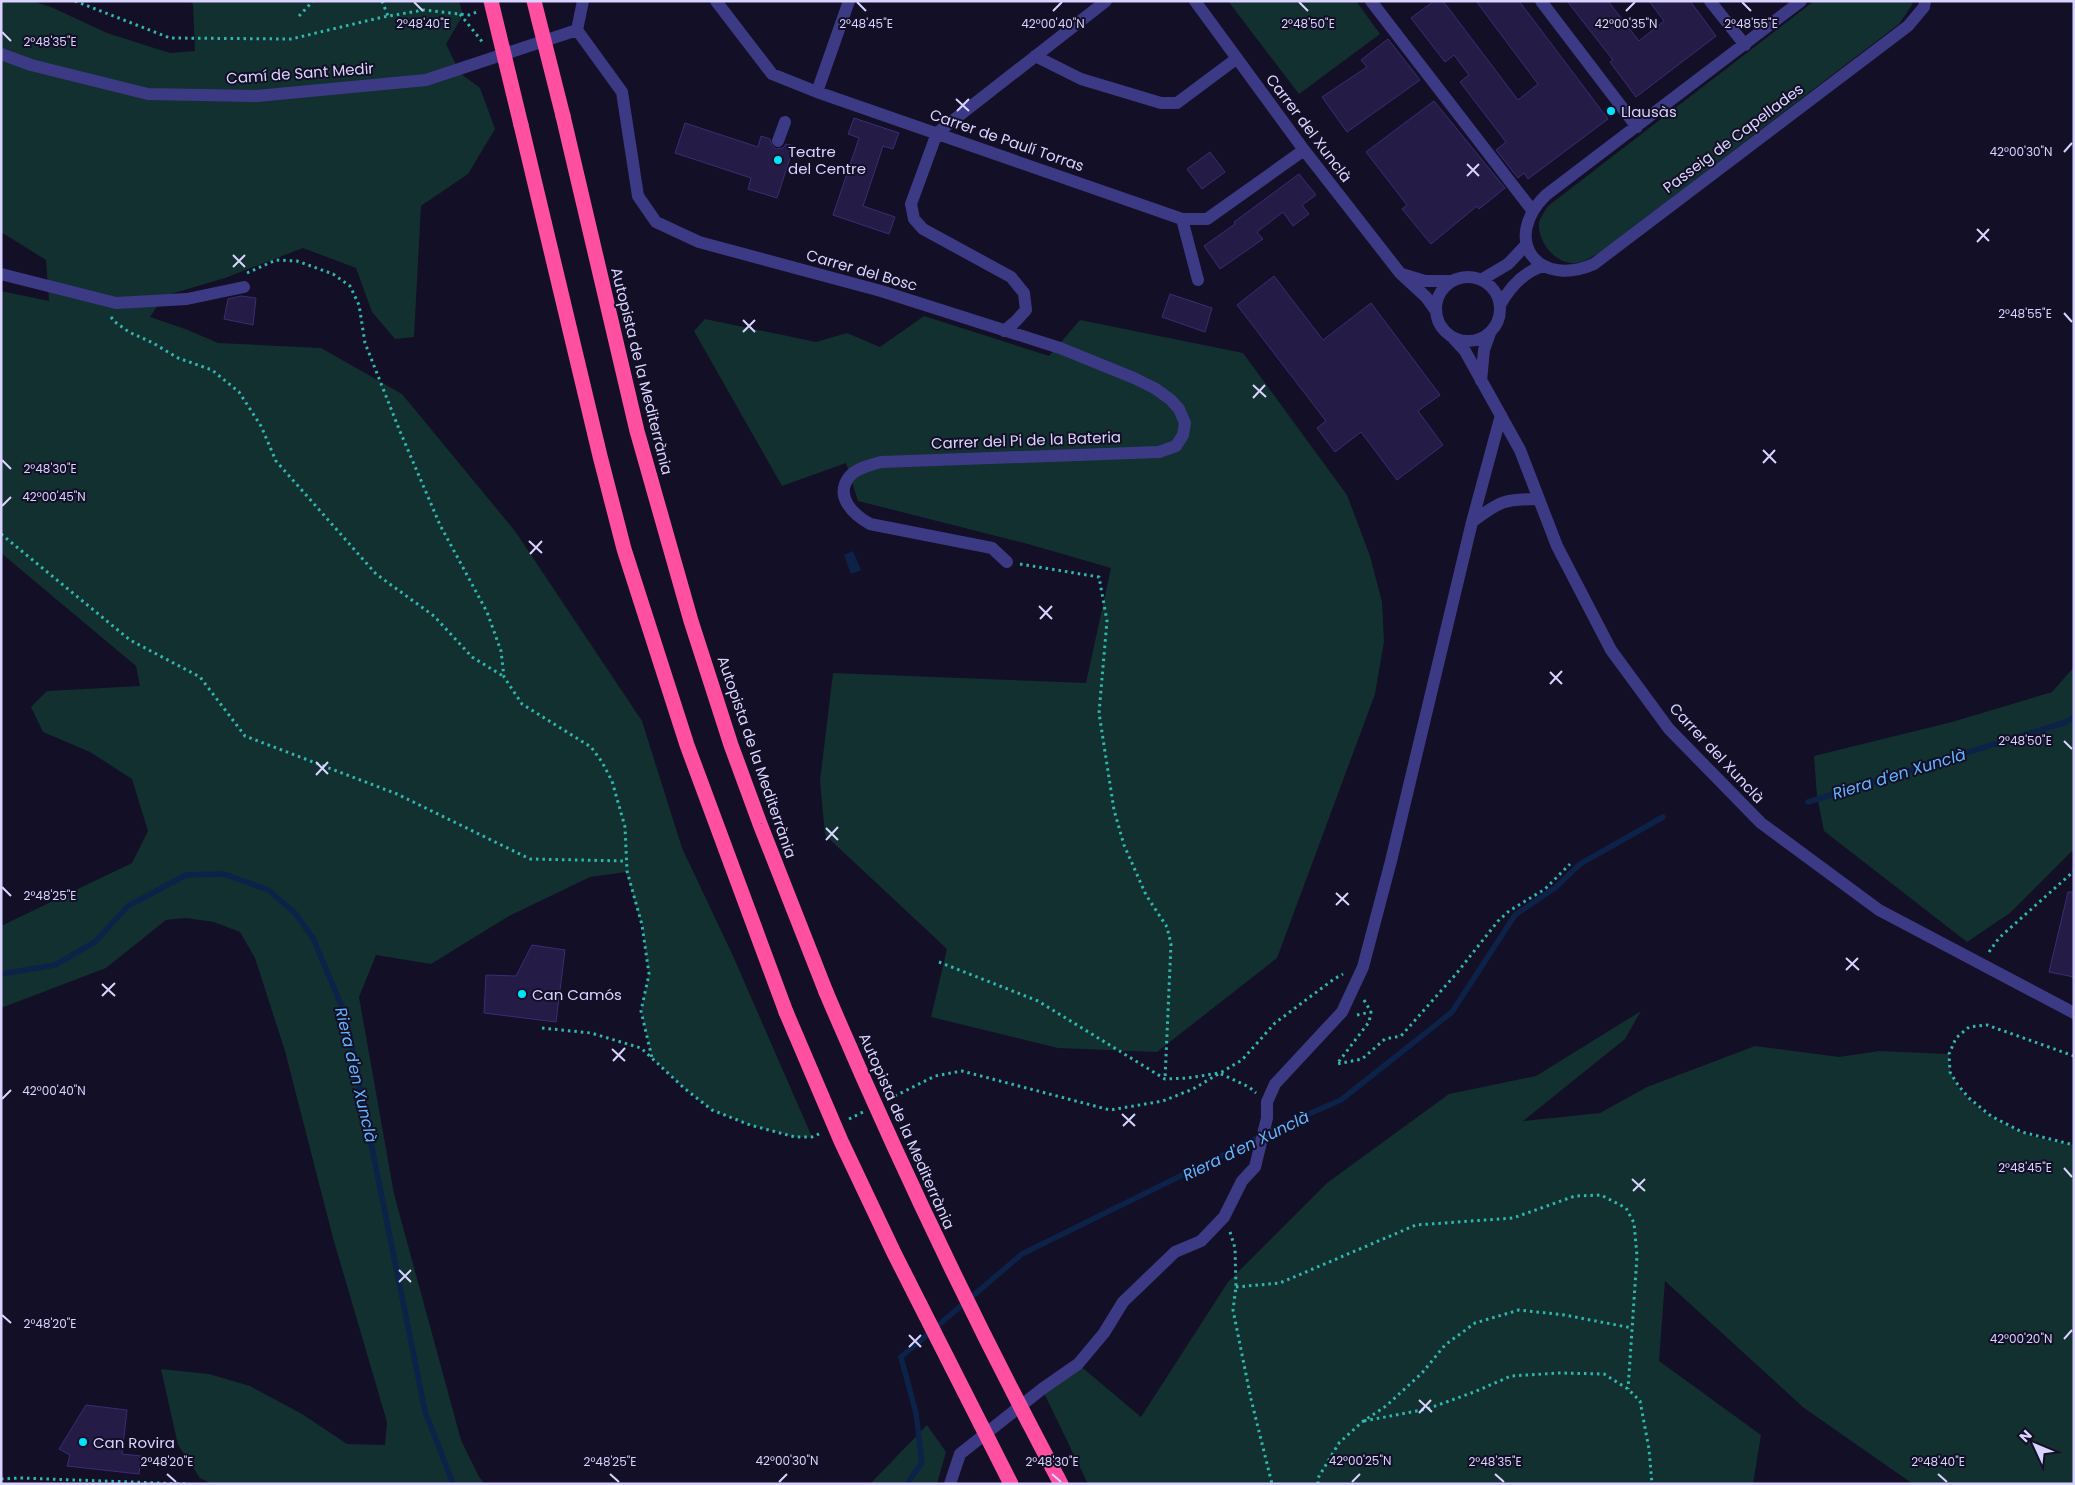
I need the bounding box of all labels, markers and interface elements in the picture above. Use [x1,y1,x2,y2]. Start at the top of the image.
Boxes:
text: 2°48'40"E [396,15,450,32]
text: 2°48'45"E [839,15,893,32]
text: 42°00'40"N [1021,15,1085,32]
text: 2°48'50"E [1281,15,1335,32]
text: 42°00'35"N [1595,15,1657,32]
text: 2°48'55"E [1724,15,1778,32]
text: 2°48'35"E [23,33,77,50]
street label: Camí de Sant Medir [225,57,375,89]
street label: Carrer del Xunclà [1261,70,1357,186]
street label: Passeig de Capellades [1658,78,1808,198]
place label: Llausàs [1621,101,1677,122]
street label: Carrer de Paulí Torras [927,104,1087,176]
marker: Llausàs [1605,105,1617,117]
place label: Teatre del Centre [788,141,866,179]
text: 42°00'30"N [1990,143,2052,160]
marker: Teatre del Centre [772,154,784,166]
street label: Carrer del Bosc [804,244,920,296]
street label: Autopista de la Mediterrània [606,265,678,477]
text: 2°48'55"E [1998,305,2052,322]
street label: Carrer del Pi de la Bateria [931,426,1121,454]
text: 2°48'30"E [23,460,77,477]
text: 42°00'45"N [22,488,86,505]
street label: Autopista de la Mediterrània [712,653,802,861]
street label: Carrer del Xunclà [1665,698,1769,808]
text: 2°48'50"E [1998,732,2052,749]
water label: Riera d'en Xunclà [1830,743,1969,805]
text: 2°48'25"E [24,887,76,904]
place label: Can Camós [532,984,622,1005]
marker: Can Camós [516,988,528,1000]
water label: Riera d'en Xunclà [329,1005,383,1145]
street label: Autopista de la Mediterrània [854,1029,960,1233]
text: 42°00'40"N [22,1082,86,1099]
water label: Riera d'en Xunclà [1179,1105,1313,1187]
text: 2°48'45"E [1998,1159,2052,1176]
text: 2°48'20"E [24,1315,76,1332]
text: 42°00'20"N [1990,1330,2052,1347]
north arrow [2010,1420,2060,1470]
text: N [2015,1425,2036,1447]
place label: Can Rovira [93,1432,175,1453]
marker: Can Rovira [77,1436,89,1448]
text: 42°00'30"N [756,1452,818,1469]
text: 42°00'25"N [1329,1452,1391,1469]
text: 2°48'20"E [141,1453,193,1470]
text: 2°48'25"E [584,1453,636,1470]
text: 2°48'30"E [1025,1453,1079,1470]
text: 2°48'35"E [1468,1453,1522,1470]
text: 2°48'40"E [1911,1453,1965,1470]

